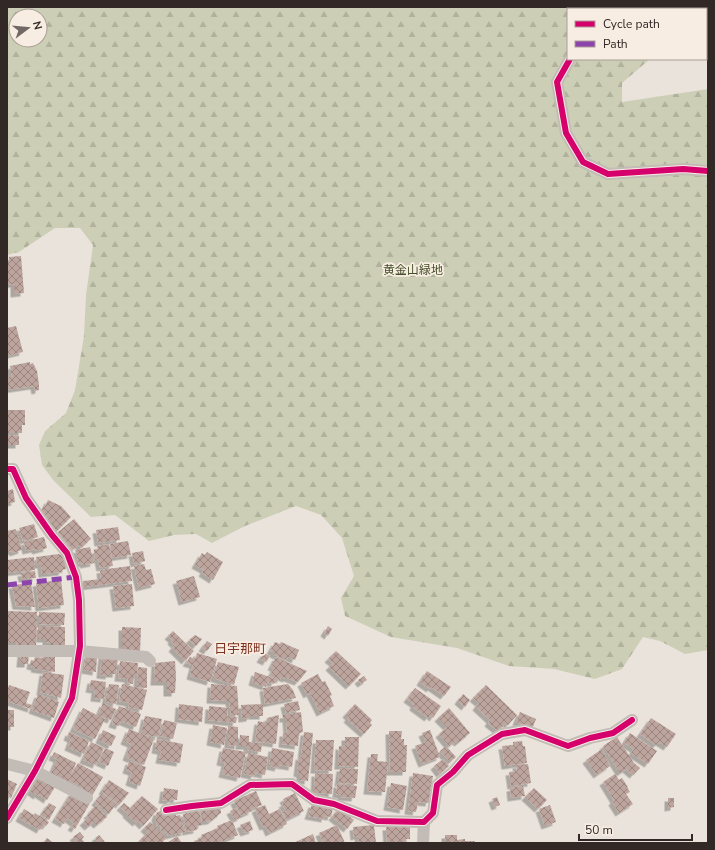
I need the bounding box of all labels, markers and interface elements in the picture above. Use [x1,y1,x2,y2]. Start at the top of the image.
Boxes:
north arrow [8,8,48,48]
legend [567,8,707,60]
text: Cycle path [603,16,660,32]
text: N [29,19,45,31]
text: Path [603,36,628,52]
park label: 黄金山緑地 [383,262,443,278]
district label: 日宇那町 [214,640,266,658]
scale bar [579,816,692,842]
text: 50 m [585,822,613,838]

